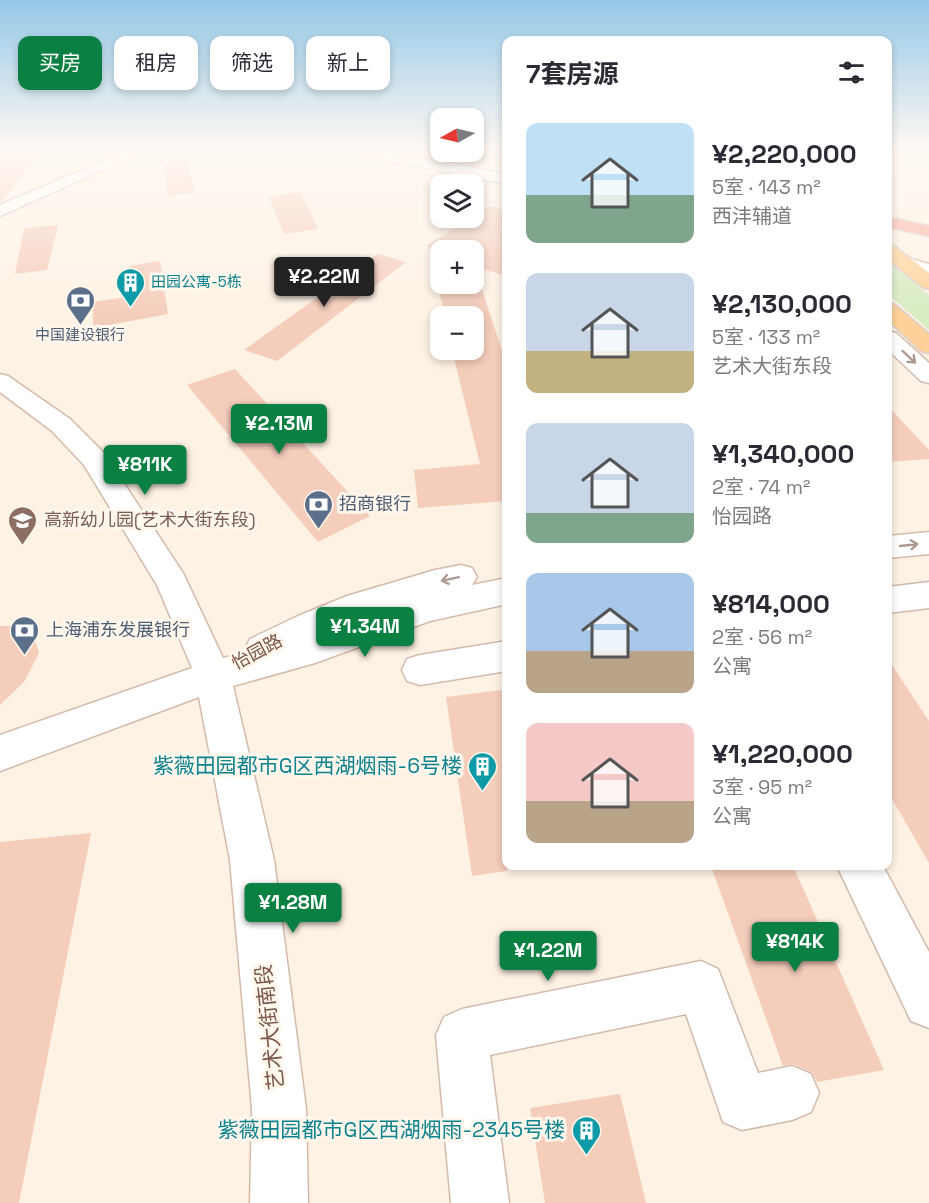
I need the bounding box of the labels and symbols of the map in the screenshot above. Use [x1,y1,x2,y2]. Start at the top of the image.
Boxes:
north arrow [430,108,484,162]
pin: ¥2.22M [275,257,373,308]
building icon: 田园公寓-5栋 [114,266,146,308]
place label: 田园公寓-5栋 [151,272,242,291]
bank icon: 中国建设银行 [64,284,96,326]
place label: 中国建设银行 [35,325,125,344]
one-way arrow [901,350,916,365]
pin: ¥2.13M [230,404,328,455]
pin: ¥811K [103,445,187,496]
bank icon: 招商银行 [302,488,334,530]
place label: 招商银行 [339,492,411,515]
school or university icon: 高新幼儿园(艺术大街东段) [7,504,39,546]
place label: 高新幼儿园(艺术大街东段) [44,508,256,531]
one-way arrow [898,539,918,550]
one-way arrow [440,574,459,586]
pin: ¥1.34M [316,607,414,658]
bank icon: 上海浦东发展银行 [9,614,41,656]
place label: 上海浦东发展银行 [46,618,190,641]
street label: 怡园路 [228,629,286,674]
building icon: 紫薇田园都市G区西湖烟雨-6号楼 [467,750,499,792]
place label: 紫薇田园都市G区西湖烟雨-6号楼 [153,752,462,779]
pin: ¥1.28M [244,883,342,934]
pin: ¥814K [753,922,837,973]
pin: ¥1.22M [499,931,597,982]
street label: 艺术大街南段 [249,963,290,1091]
building icon: 紫薇田园都市G区西湖烟雨-2345号楼 [570,1114,602,1156]
place label: 紫薇田园都市G区西湖烟雨-2345号楼 [218,1116,565,1143]

